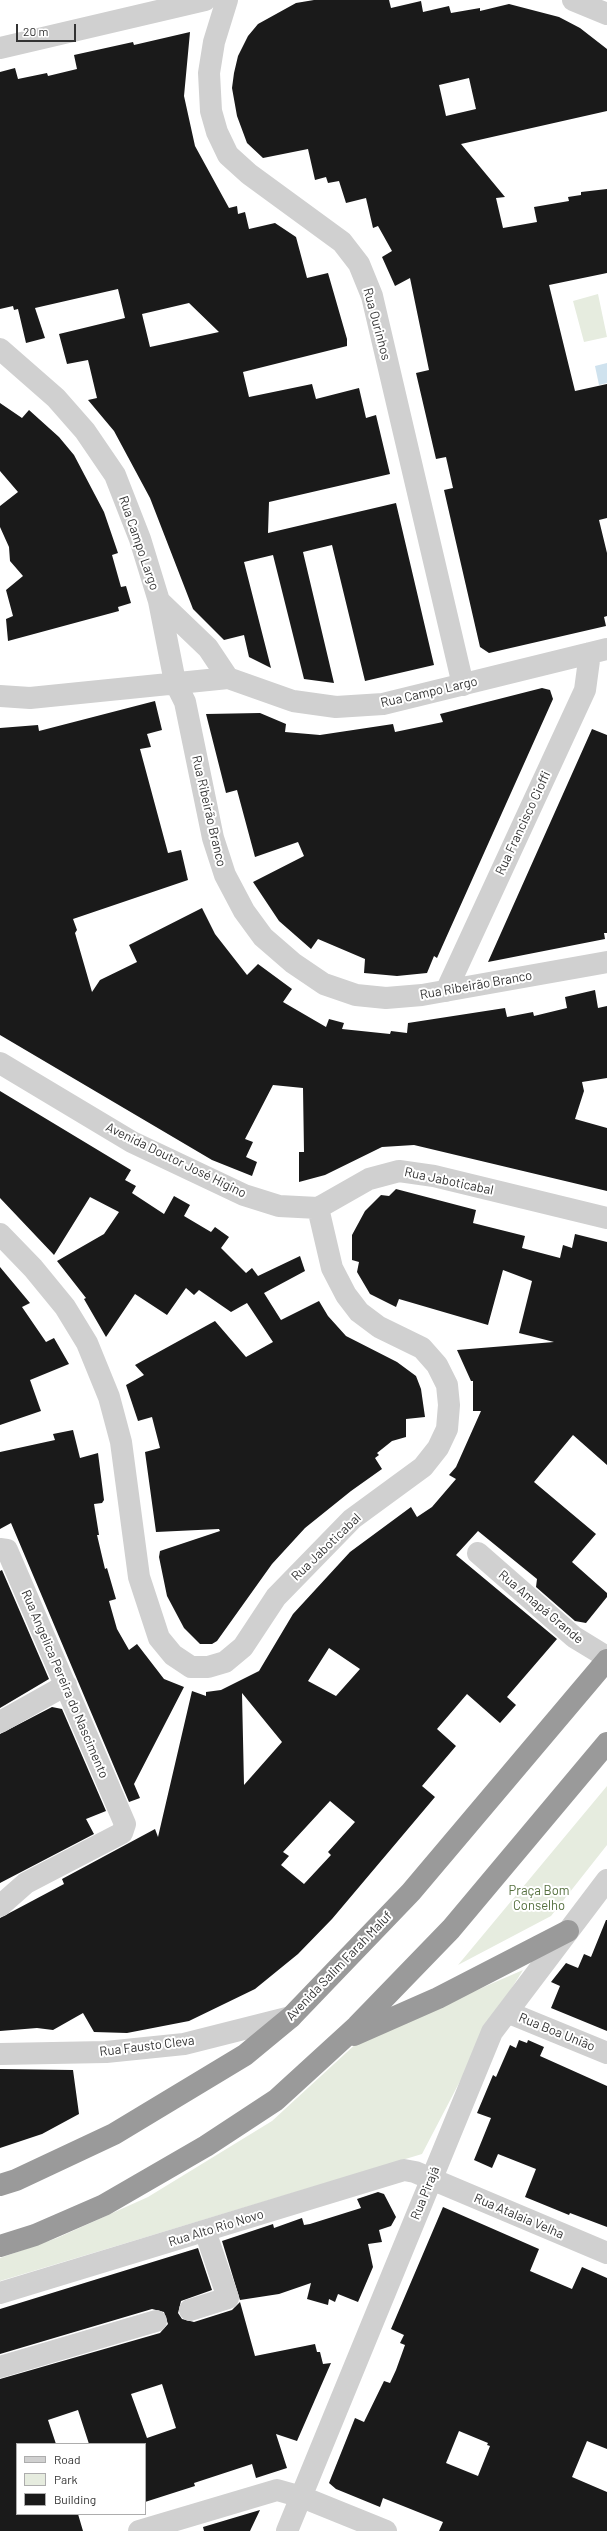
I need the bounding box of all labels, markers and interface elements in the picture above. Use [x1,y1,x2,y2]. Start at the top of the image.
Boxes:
scale bar [18,16,78,42]
text: 20 m [23,24,49,38]
street label: Rua Ourinhos [360,286,394,362]
street label: Rua Campo Largo [116,494,162,592]
street label: Rua Campo Largo [379,673,479,711]
street label: Rua Ribeirão Branco [189,754,229,868]
street label: Rua Francisco Cioffi [492,769,554,877]
street label: Rua Ribeirão Branco [419,967,533,1003]
street label: Avenida Doutor José Higino [103,1119,249,1201]
street label: Rua Jaboticabal [403,1164,495,1198]
street label: Rua Jaboticabal [288,1510,364,1584]
street label: Rua Amapá Grande [495,1567,587,1647]
street label: Rua Angelica Pereira do Nascimento [18,1587,112,1781]
park label: Praça Bom Conselho [508,1883,570,1914]
street label: Avenida Salim Farah Maluf [283,1908,395,2024]
street label: Rua Boa União [517,2010,597,2054]
street label: Rua Fausto Cleva [99,2032,195,2060]
street label: Rua Pirajá [407,2164,443,2222]
street label: Rua Atalaia Velha [472,2190,566,2242]
street label: Rua Alto Rio Novo [166,2206,266,2250]
legend [16,2443,146,2515]
text: Road [54,2452,81,2466]
text: Park [54,2472,78,2486]
text: Building [54,2492,96,2506]

